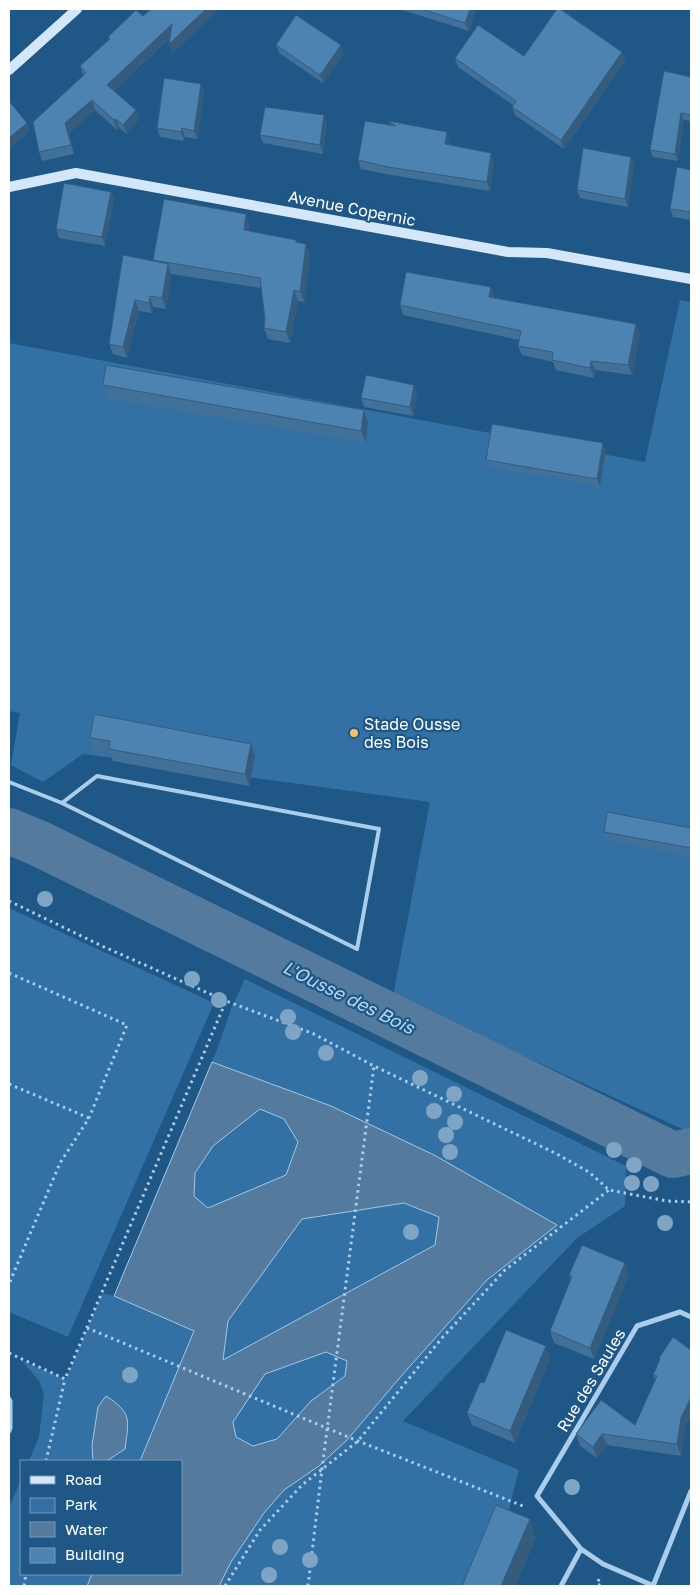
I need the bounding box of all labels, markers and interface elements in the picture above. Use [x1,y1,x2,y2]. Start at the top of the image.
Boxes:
street label: Avenue Copernic [287,186,418,230]
place label: Stade Ousse des Bois [364,714,460,752]
marker: Stade Ousse des Bois [348,727,360,739]
water label: L'Ousse des Bois [280,956,420,1039]
street label: Rue des Saules [552,1325,630,1435]
legend [20,1460,182,1575]
text: Road [65,1470,102,1488]
text: Park [65,1495,98,1513]
text: Water [65,1520,108,1538]
text: Building [65,1545,125,1563]

